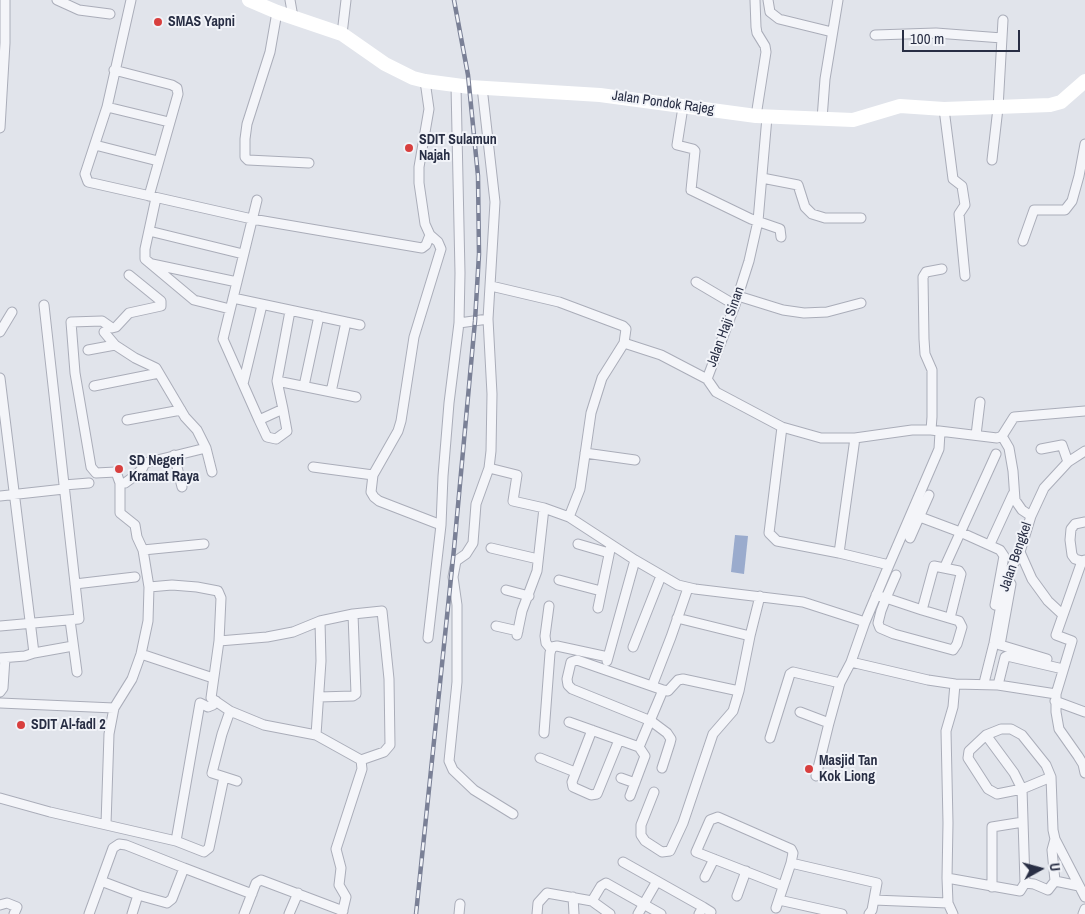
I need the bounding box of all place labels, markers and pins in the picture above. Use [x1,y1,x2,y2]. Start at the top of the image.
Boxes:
place label: SMAS Yapni [168,14,235,30]
marker: SMAS Yapni [152,16,164,28]
place label: SDIT Sulamun Najah [419,132,497,164]
marker: SDIT Sulamun Najah [403,142,415,154]
place label: SD Negeri Kramat Raya [129,453,199,486]
marker: SD Negeri Kramat Raya [113,463,125,475]
place label: SDIT Al-fadl 2 [31,717,106,733]
marker: SDIT Al-fadl 2 [15,719,27,731]
place label: Masjid Tan Kok Liong [819,753,877,786]
marker: Masjid Tan Kok Liong [803,763,815,775]

